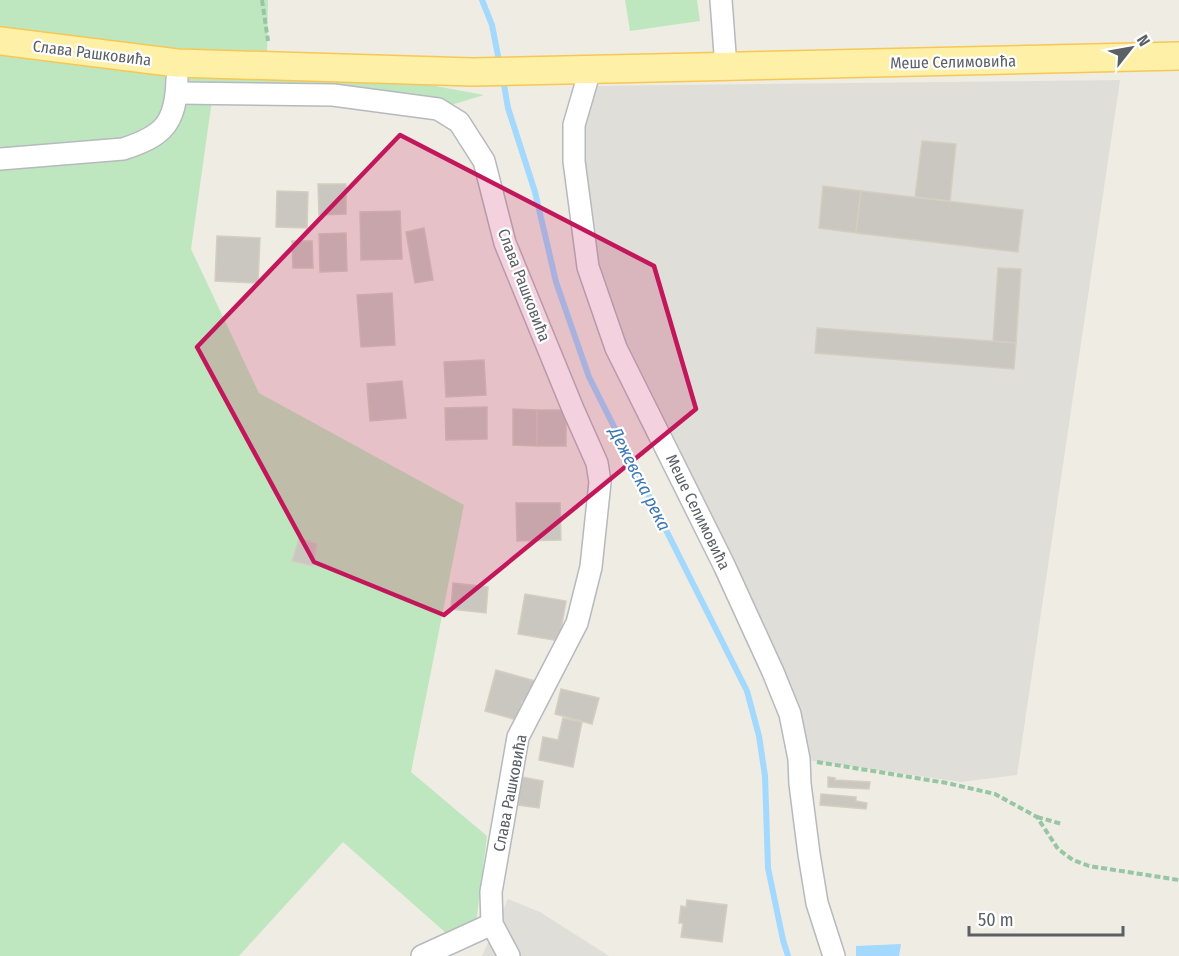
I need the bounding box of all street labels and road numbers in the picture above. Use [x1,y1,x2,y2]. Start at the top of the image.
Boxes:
street label: Слава Рашковића [32,36,153,70]
street label: Меше Селимовића [890,51,1016,73]
street label: Слава Рашковића [494,226,554,344]
street label: Меше Селимовића [662,451,734,573]
street label: Слава Рашковића [489,732,531,853]

